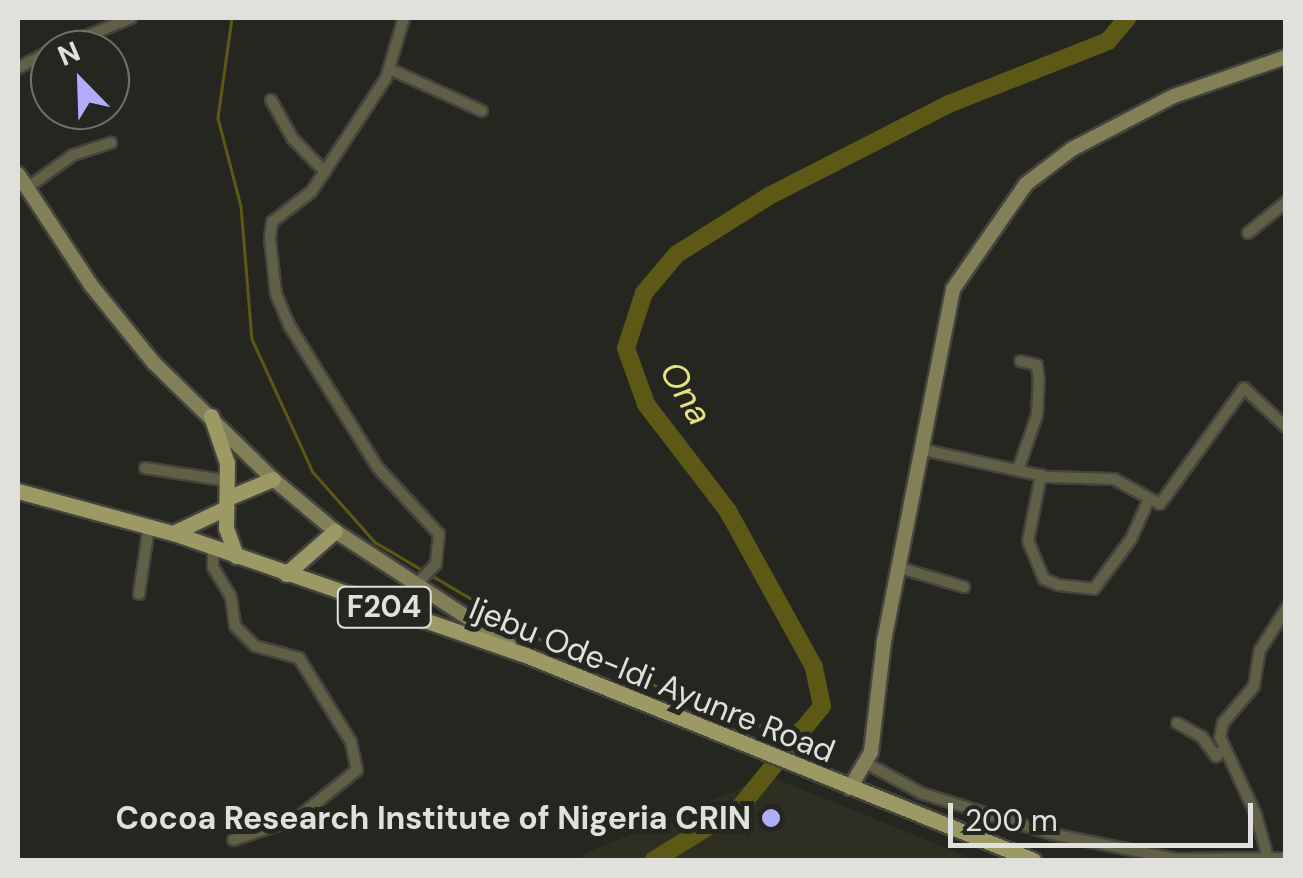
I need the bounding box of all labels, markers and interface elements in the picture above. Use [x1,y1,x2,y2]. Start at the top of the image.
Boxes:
north arrow [30,30,130,130]
text: N [52,33,85,75]
water label: Ona [651,354,721,432]
road number: F204 [336,582,432,632]
street label: Ijebu Ode-Idi Ayunre Road [464,589,840,771]
scale bar [953,783,1258,845]
place label: Cocoa Research Institute of Nigeria CRIN [115,799,751,837]
text: 200 m [965,801,1058,840]
marker: Cocoa Research Institute of Nigeria CRIN [760,807,782,829]

